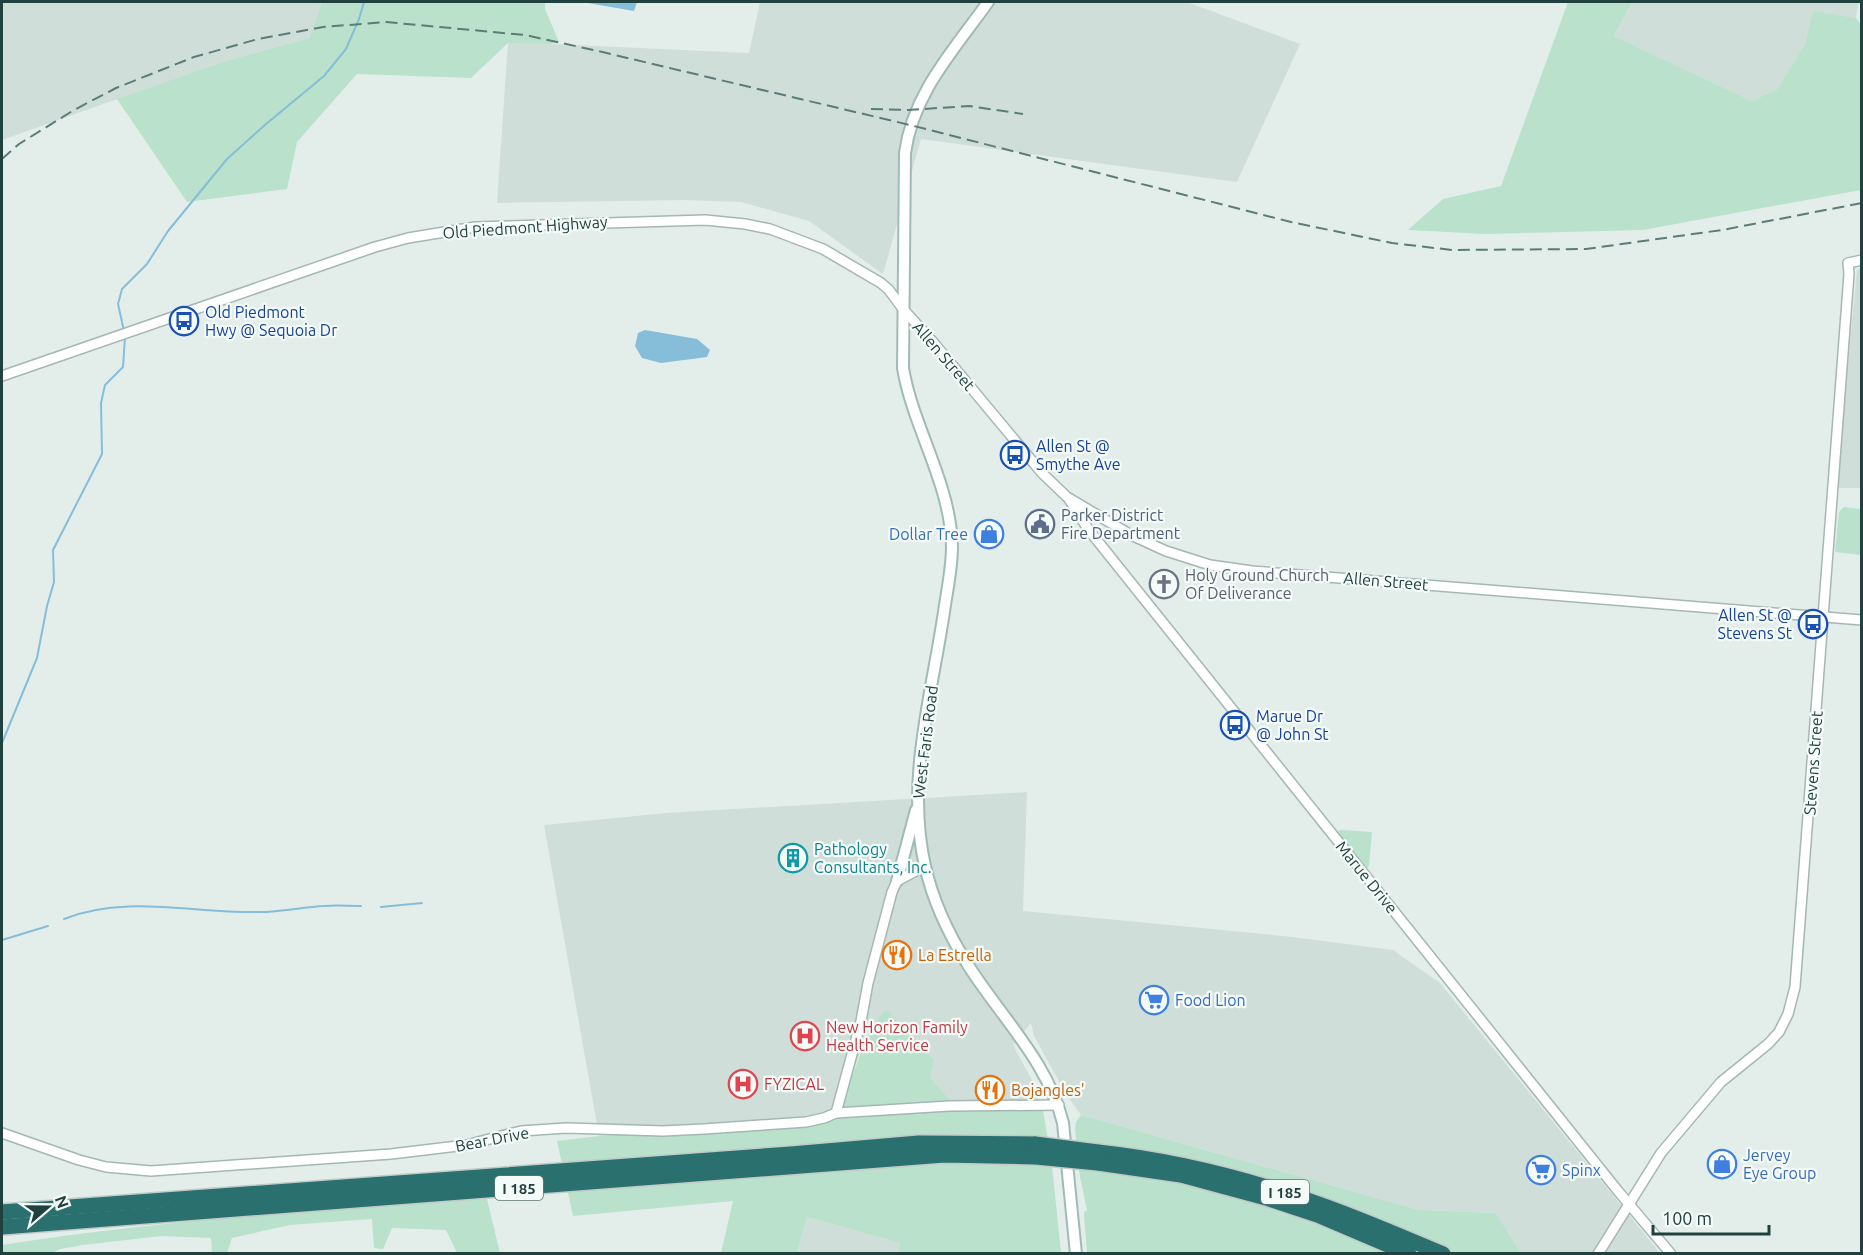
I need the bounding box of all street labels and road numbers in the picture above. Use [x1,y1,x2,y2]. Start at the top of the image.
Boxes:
street label: Old Piedmont Highway [442,212,608,242]
street label: Allen Street [909,318,979,395]
street label: Allen Street [1343,568,1430,594]
street label: West Faris Road [909,684,941,800]
street label: Stevens Street [1800,710,1826,816]
street label: Marue Drive [1332,837,1402,917]
street label: Bear Drive [454,1123,530,1155]
road number: I 185 [495,1176,543,1200]
road number: I 185 [1261,1180,1309,1204]

